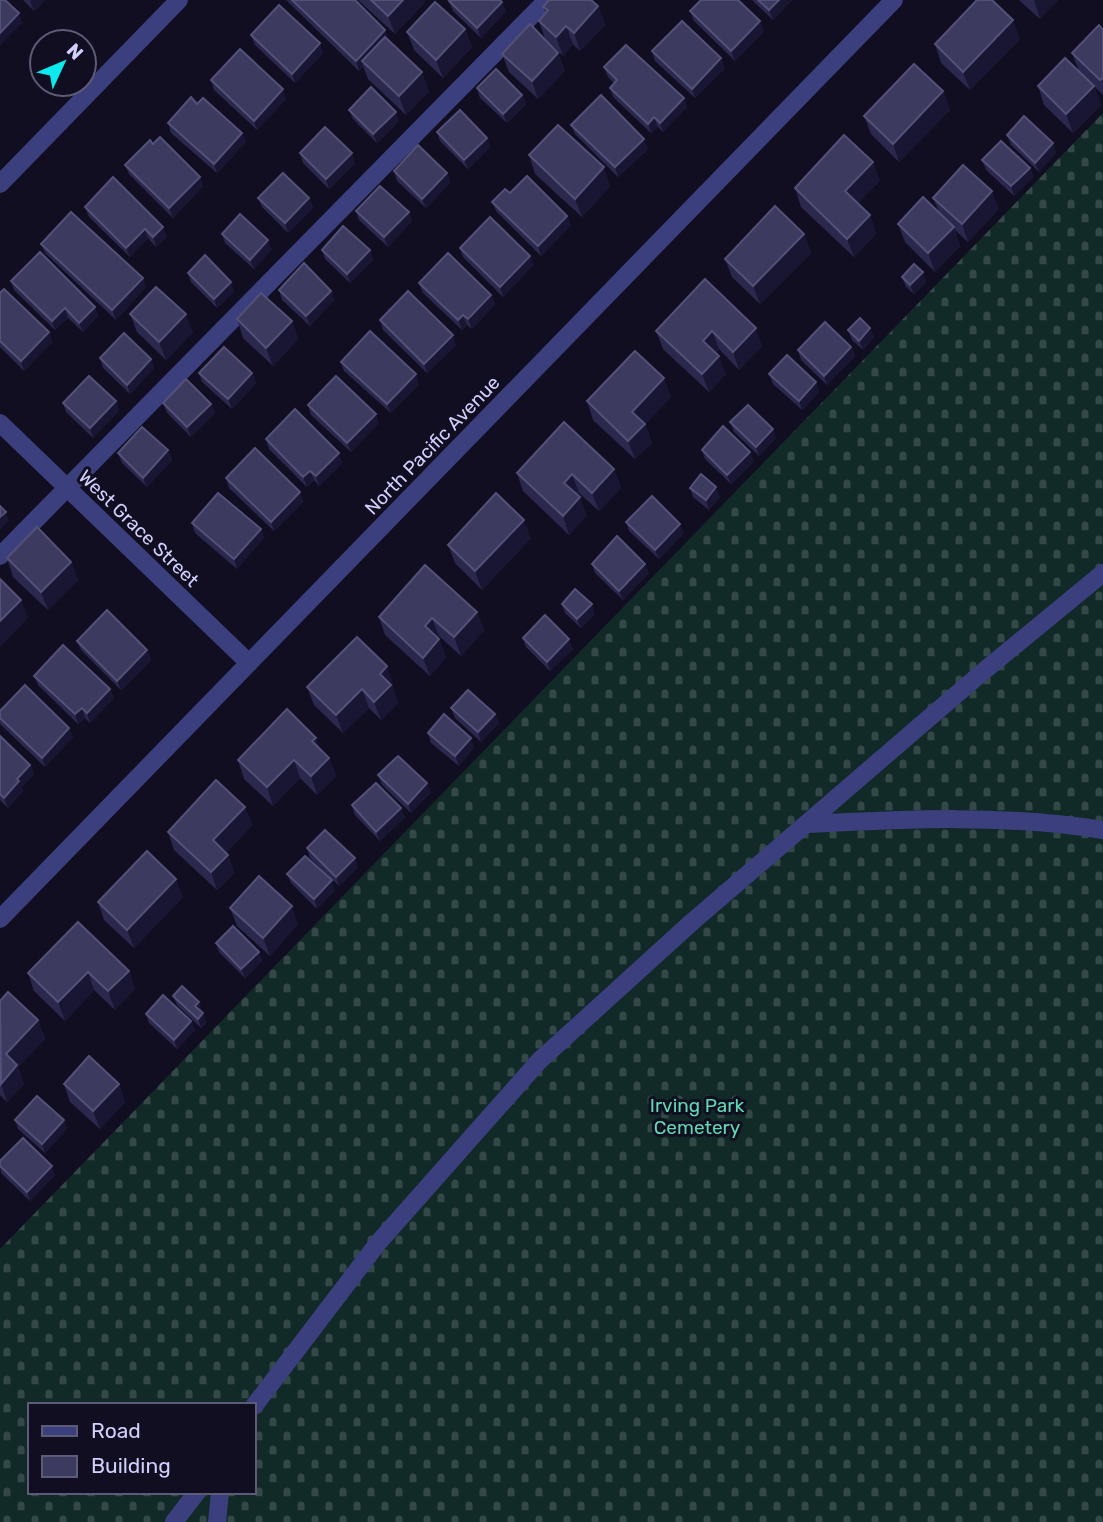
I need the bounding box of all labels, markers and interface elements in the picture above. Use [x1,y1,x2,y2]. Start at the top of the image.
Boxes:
north arrow [28,28,98,98]
text: N [62,39,88,64]
street label: North Pacific Avenue [360,371,505,520]
street label: West Grace Street [74,465,204,592]
park label: Irving Park Cemetery [650,1094,744,1139]
legend [28,1403,256,1494]
text: Road [91,1418,141,1443]
text: Building [91,1453,171,1478]

